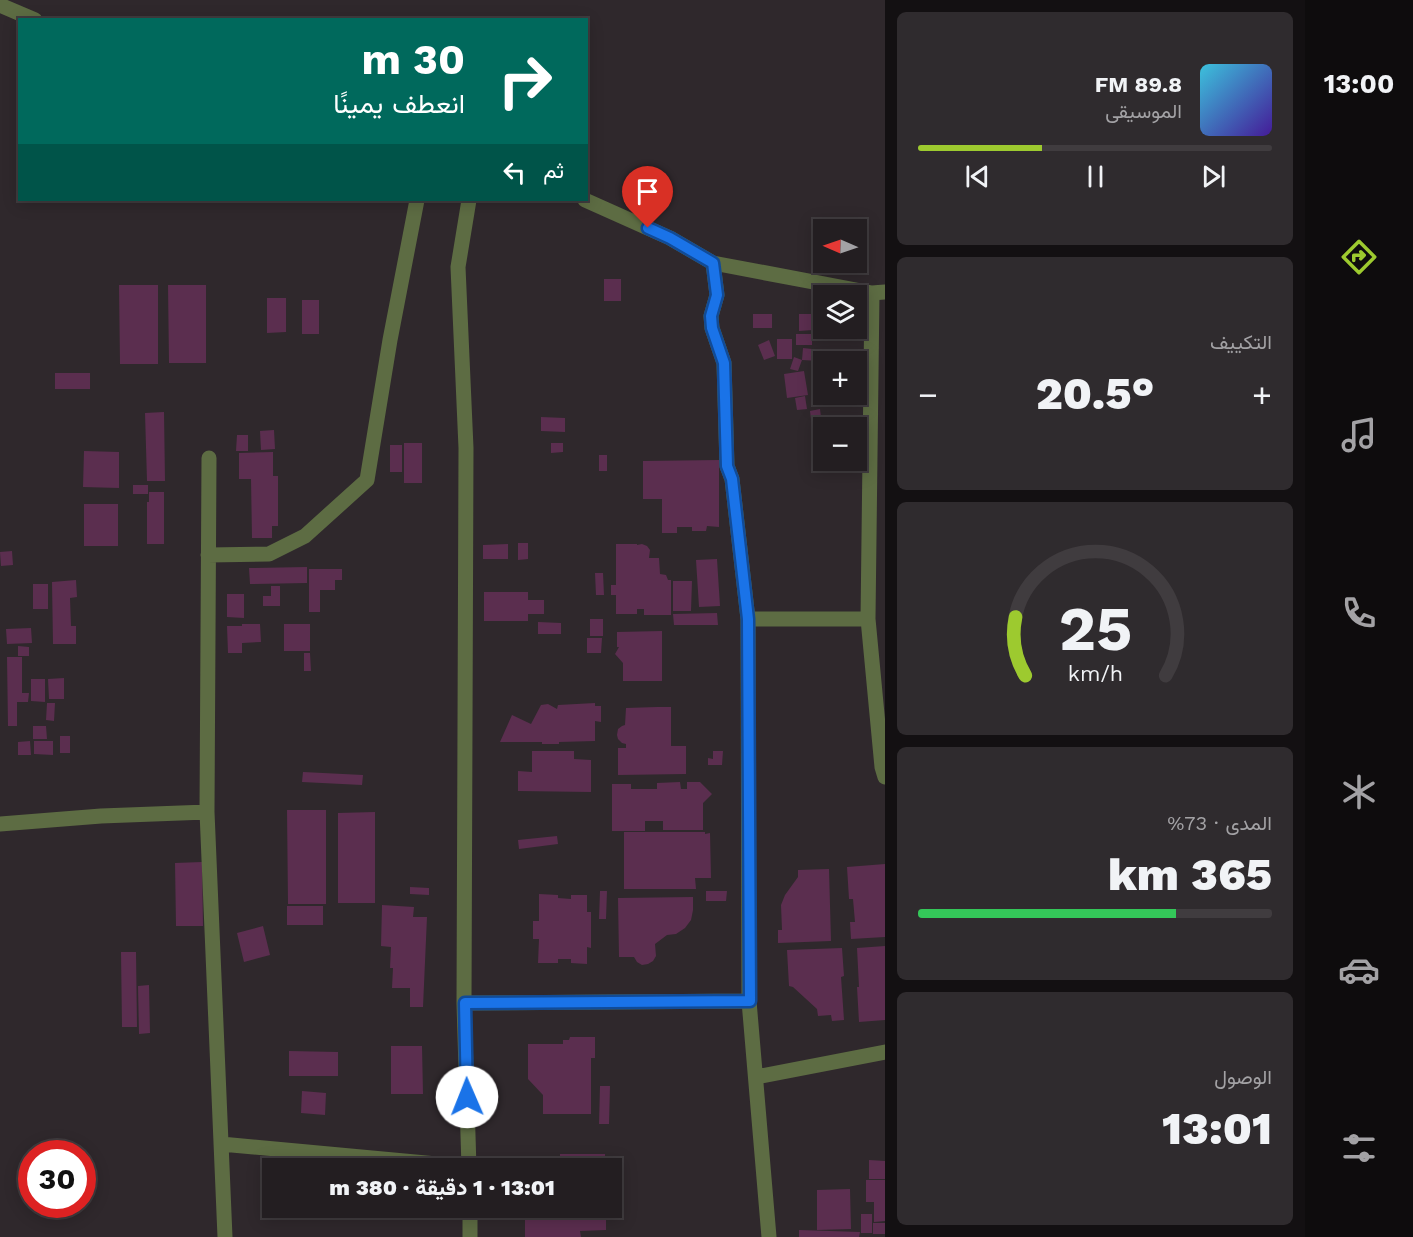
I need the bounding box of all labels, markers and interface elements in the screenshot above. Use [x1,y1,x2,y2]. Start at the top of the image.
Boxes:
text: 30 m [361,35,465,84]
icon: right [486,42,564,120]
text: 13:00 [1324,68,1394,100]
text: 89.8 FM [1095,72,1182,97]
text: انعطف يمينًا [333,88,465,120]
text: الموسيقى [1105,99,1182,123]
icon: left [498,156,531,189]
text: ثم [543,158,564,183]
icon: previous [961,160,994,193]
icon: pause [1079,160,1112,193]
icon: next [1197,160,1230,193]
pin [622,166,673,228]
icon: arrive [631,175,664,208]
north arrow [813,219,867,273]
map controls [813,219,867,471]
icon: directions [1338,236,1380,278]
button: layers [813,285,867,339]
text: التكييف [1210,330,1272,354]
button: + [813,351,867,405]
text: 20.5° [1036,367,1154,420]
text: − [918,375,938,414]
text: + [1252,375,1272,414]
icon: music [1338,414,1380,456]
button: − [813,417,867,471]
text: 25 [1058,592,1132,665]
icon: phone [1338,592,1380,634]
text: km/h [1067,661,1123,686]
icon: climate [1338,771,1380,813]
text: المدى · 73% [1167,811,1272,835]
text: 365 km [1108,848,1272,901]
icon: car [1338,949,1380,991]
position arrow [435,1065,499,1129]
text: الوصول [1214,1065,1272,1089]
text: 13:01 [1162,1102,1272,1155]
icon: filters [1338,1127,1380,1169]
speed limit sign: 30 [18,1140,96,1218]
text: 13:01 · 1 دقيقة · 380 m [329,1175,555,1200]

